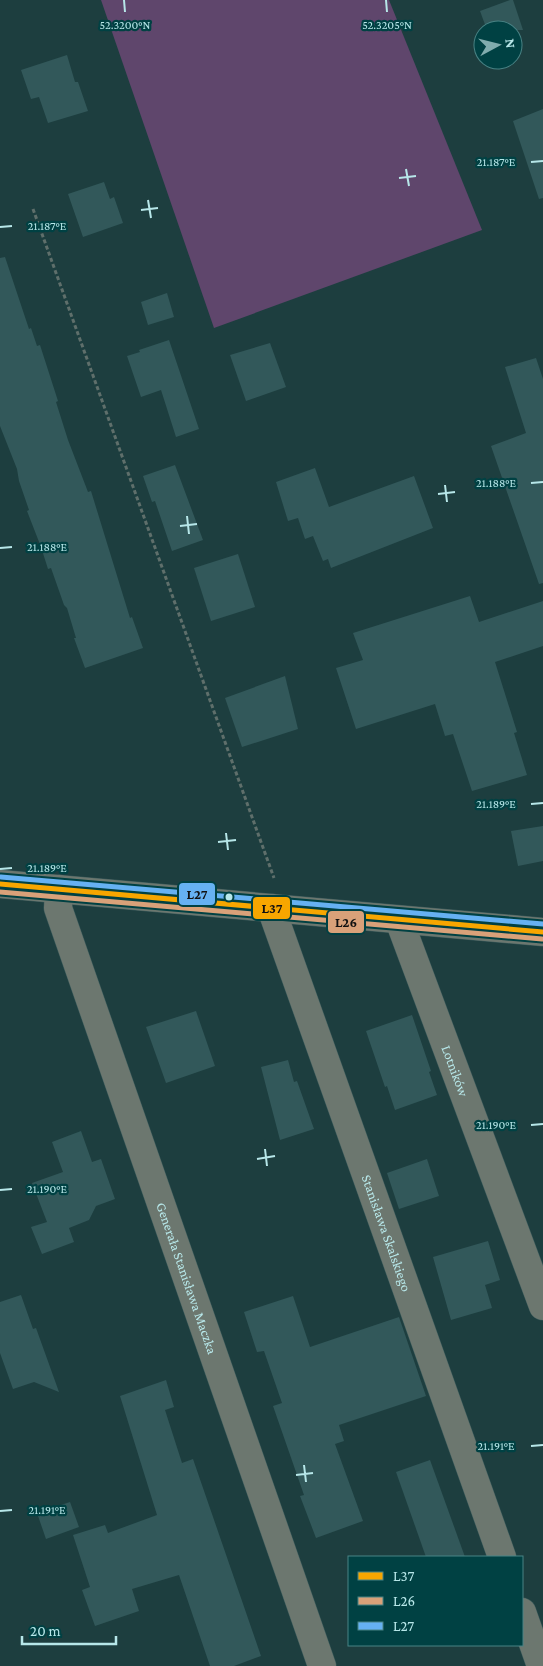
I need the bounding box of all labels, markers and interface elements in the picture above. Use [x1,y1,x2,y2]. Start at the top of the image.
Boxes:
text: 52.3200°N [100,18,151,32]
text: 52.3205°N [362,18,412,32]
north arrow [473,20,523,70]
text: N [502,38,519,50]
text: 21.187°E [477,155,516,169]
text: 21.187°E [28,219,67,233]
text: 21.188°E [476,476,516,490]
text: 21.188°E [27,540,67,554]
text: 21.189°E [476,797,516,811]
text: 21.189°E [27,861,67,875]
line badge: L27 [178,882,216,906]
text: L27 [187,886,208,902]
unlabelled marker [224,892,234,902]
line badge: L37 [252,896,291,920]
text: L37 [262,900,283,916]
line badge: L26 [327,910,365,934]
text: L26 [335,914,357,930]
street label: Lotników [438,1043,472,1099]
text: 21.190°E [476,1118,517,1132]
street label: Stanisława Skalskiego [359,1173,415,1294]
text: 21.190°E [27,1182,68,1196]
street label: Generała Stanisława Maczka [153,1200,221,1357]
text: 21.191°E [478,1439,515,1453]
text: 21.191°E [29,1503,66,1517]
legend [348,1556,523,1646]
text: L37 [393,1568,414,1584]
text: L26 [393,1593,415,1609]
scale bar [22,1614,116,1646]
text: L27 [393,1618,414,1634]
text: 20 m [30,1623,61,1639]

